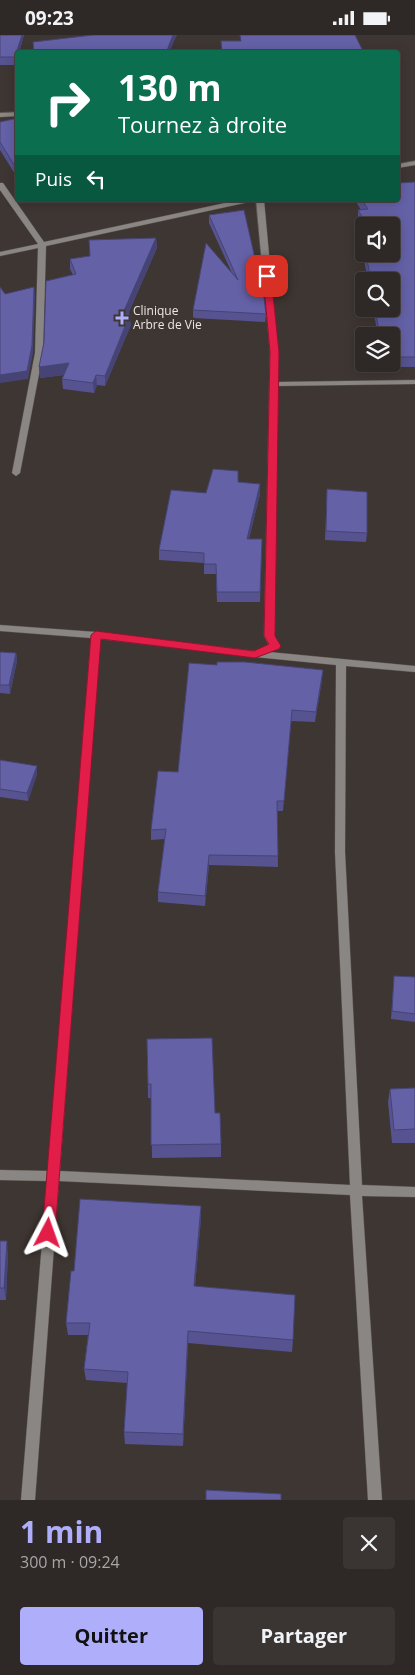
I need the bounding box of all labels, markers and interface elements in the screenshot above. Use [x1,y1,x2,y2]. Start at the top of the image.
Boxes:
text: 09:23 [25,5,74,31]
text: 130 m [118,64,222,111]
icon: right [35,70,100,135]
text: Tournez à droite [118,109,287,139]
icon: left [82,165,110,193]
text: Puis [35,166,72,192]
map controls [355,217,400,372]
button: sound [355,217,400,262]
pin [246,255,288,297]
icon: arrive [253,262,281,290]
button: search [355,272,400,317]
place label: Clinique Arbre de Vie [133,302,202,333]
marker: Clinique Arbre de Vie [115,311,129,325]
button: layers [355,327,400,372]
position arrow [21,1206,73,1258]
text: 1 min [20,1511,103,1552]
button: close [343,1517,395,1569]
text: 300 m · 09:24 [20,1551,120,1573]
button: Quitter [20,1607,203,1665]
button: Partager [213,1607,395,1665]

